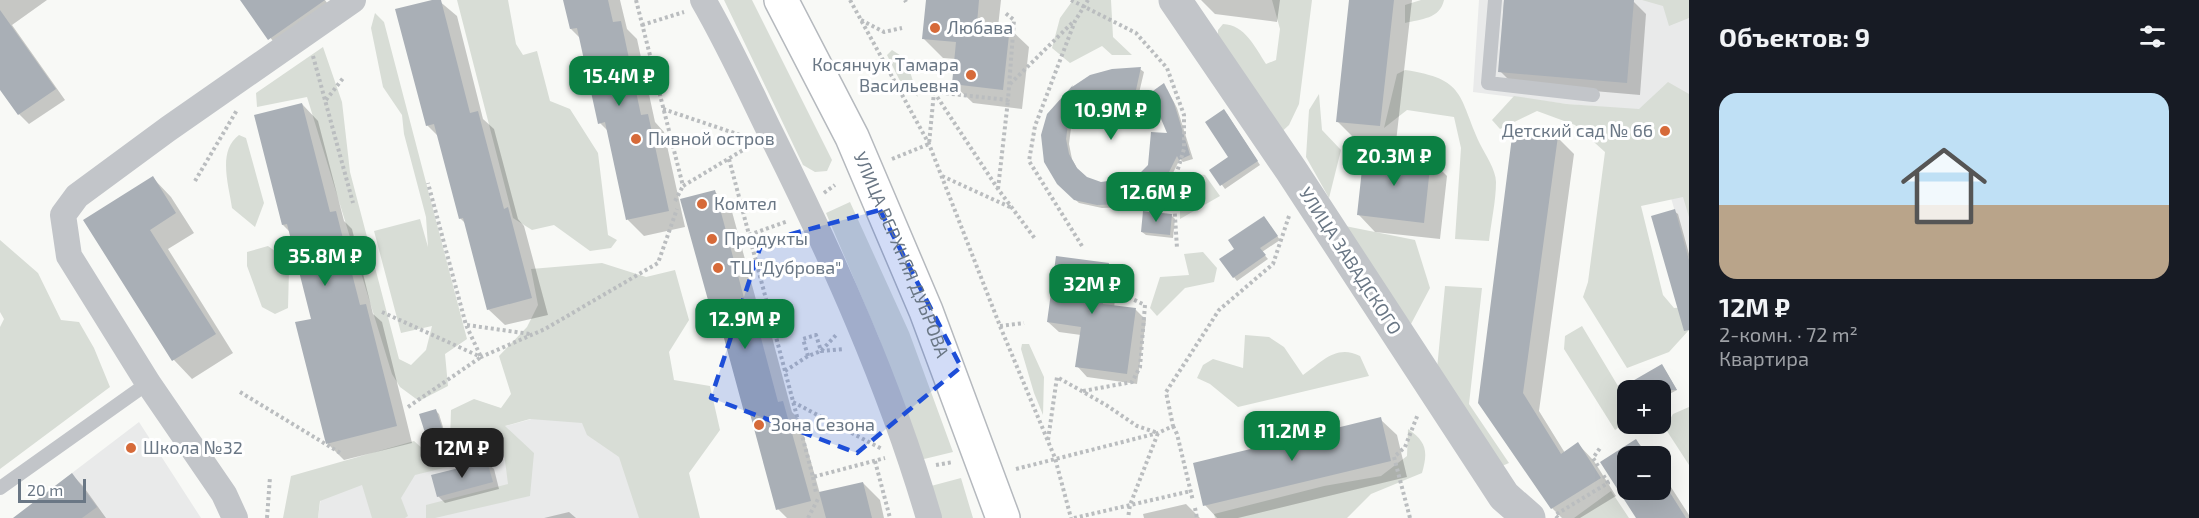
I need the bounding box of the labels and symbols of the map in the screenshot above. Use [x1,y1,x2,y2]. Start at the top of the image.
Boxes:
place label: Любава [947,16,1013,38]
marker: Любава [928,21,942,35]
place label: Косянчук Тамара Васильевна [812,53,959,96]
pin: 15.4M ₽ [564,56,674,107]
marker: Косянчук Тамара Васильевна [964,68,978,82]
pin: 10.9M ₽ [1056,90,1166,141]
place label: Детский сад № 66 [1502,119,1653,141]
marker: Детский сад № 66 [1658,124,1672,138]
place label: Пивной остров [648,127,775,149]
marker: Пивной остров [629,132,643,146]
pin: 20.3M ₽ [1339,136,1449,187]
street label: УЛИЦА ВЕРХНЯЯ ДУБРОВА [850,148,955,361]
pin: 12.6M ₽ [1101,172,1211,223]
street label: УЛИЦА ЗАВАДСКОГО [1295,183,1407,338]
place label: Комтел [714,192,777,214]
marker: Комтел [695,197,709,211]
place label: Продукты [724,227,808,249]
marker: Продукты [705,232,719,246]
pin: 35.8M ₽ [270,236,380,287]
place label: ТЦ "Дуброва" [730,256,841,278]
marker: ТЦ "Дуброва" [711,261,725,275]
pin: 32M ₽ [1050,264,1134,315]
pin: 12.9M ₽ [690,299,800,350]
pin: 11.2M ₽ [1237,411,1347,462]
place label: Зона Сезона [771,413,875,435]
marker: Зона Сезона [752,418,766,432]
pin: 12M ₽ [420,428,504,479]
place label: Школа №32 [143,436,243,458]
marker: Школа №32 [124,441,138,455]
scale bar [18,476,86,504]

